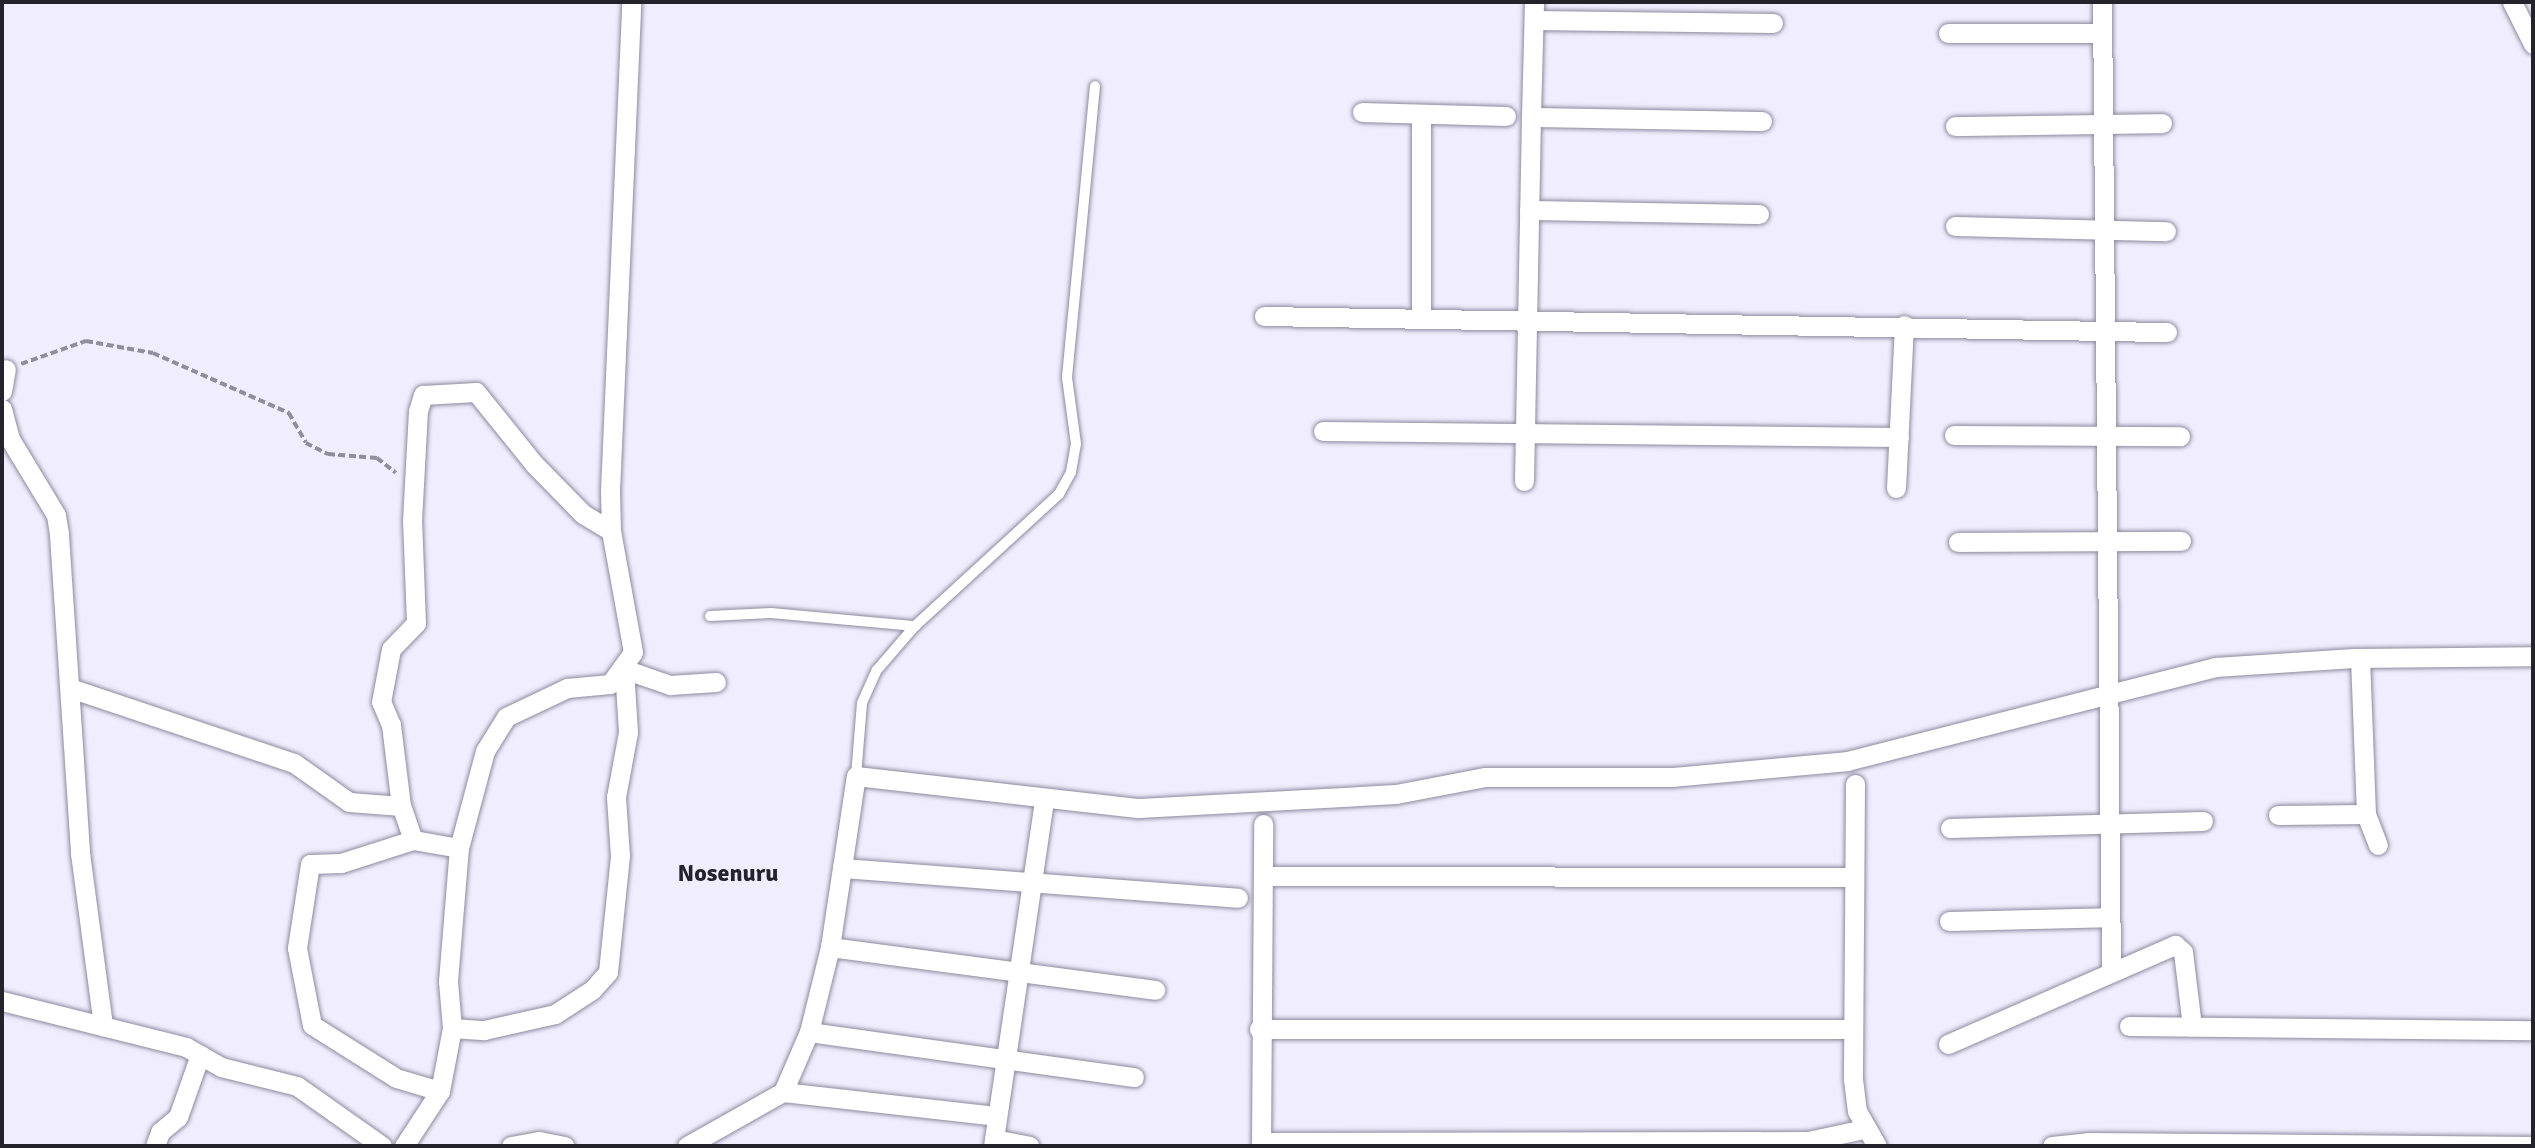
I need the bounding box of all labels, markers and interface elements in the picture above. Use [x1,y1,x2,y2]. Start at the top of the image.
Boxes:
district label: Nosenuru [678,860,778,888]

